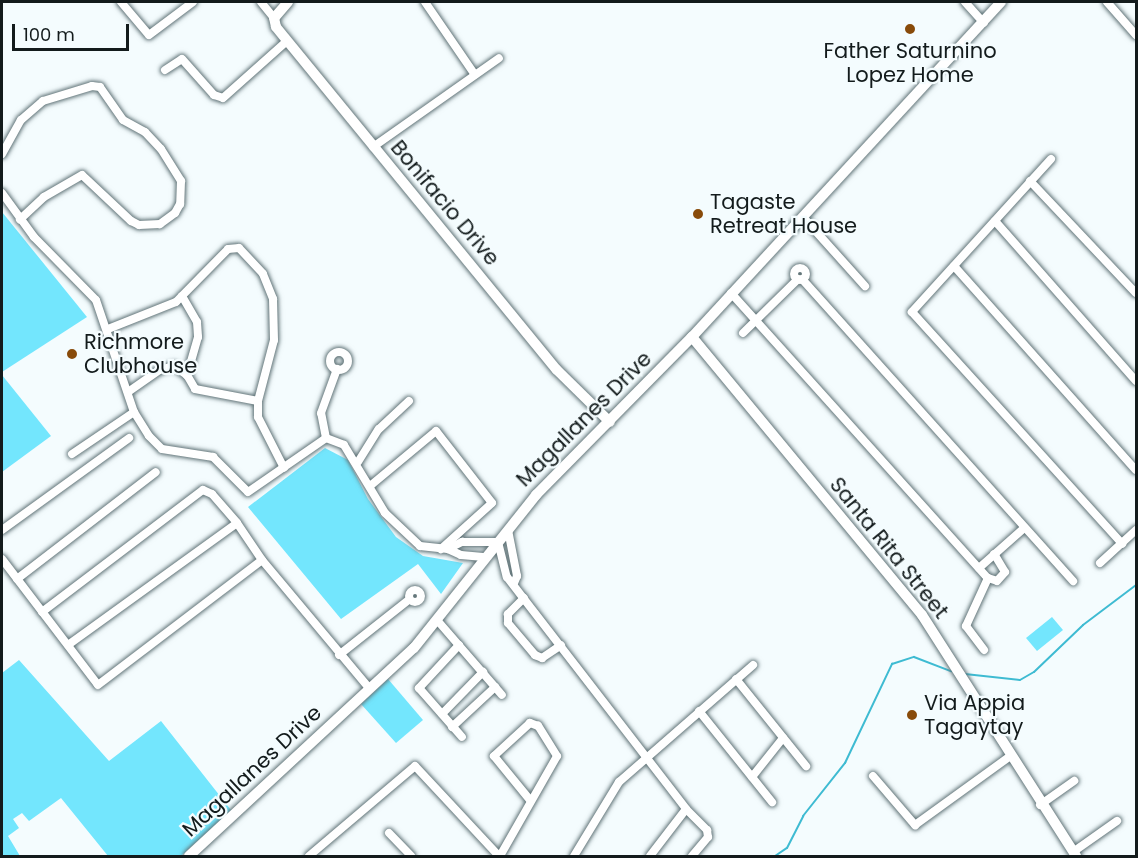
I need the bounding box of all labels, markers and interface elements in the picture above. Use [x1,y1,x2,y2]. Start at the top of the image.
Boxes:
scale bar [15,12,132,50]
text: 100 m [23,22,75,47]
marker: Father Saturnino Lopez Home [903,22,917,36]
place label: Father Saturnino Lopez Home [823,38,997,88]
street label: Bonifacio Drive [385,135,505,271]
place label: Tagaste Retreat House [710,189,857,239]
marker: Tagaste Retreat House [691,207,705,221]
place label: Richmore Clubhouse [84,329,197,379]
street label: Magallanes Drive [511,346,657,492]
marker: Richmore Clubhouse [65,347,79,361]
street label: Santa Rita Street [824,472,954,624]
place label: Via Appia Tagaytay [924,690,1025,740]
street label: Magallanes Drive [177,700,327,842]
marker: Via Appia Tagaytay [905,708,919,722]

